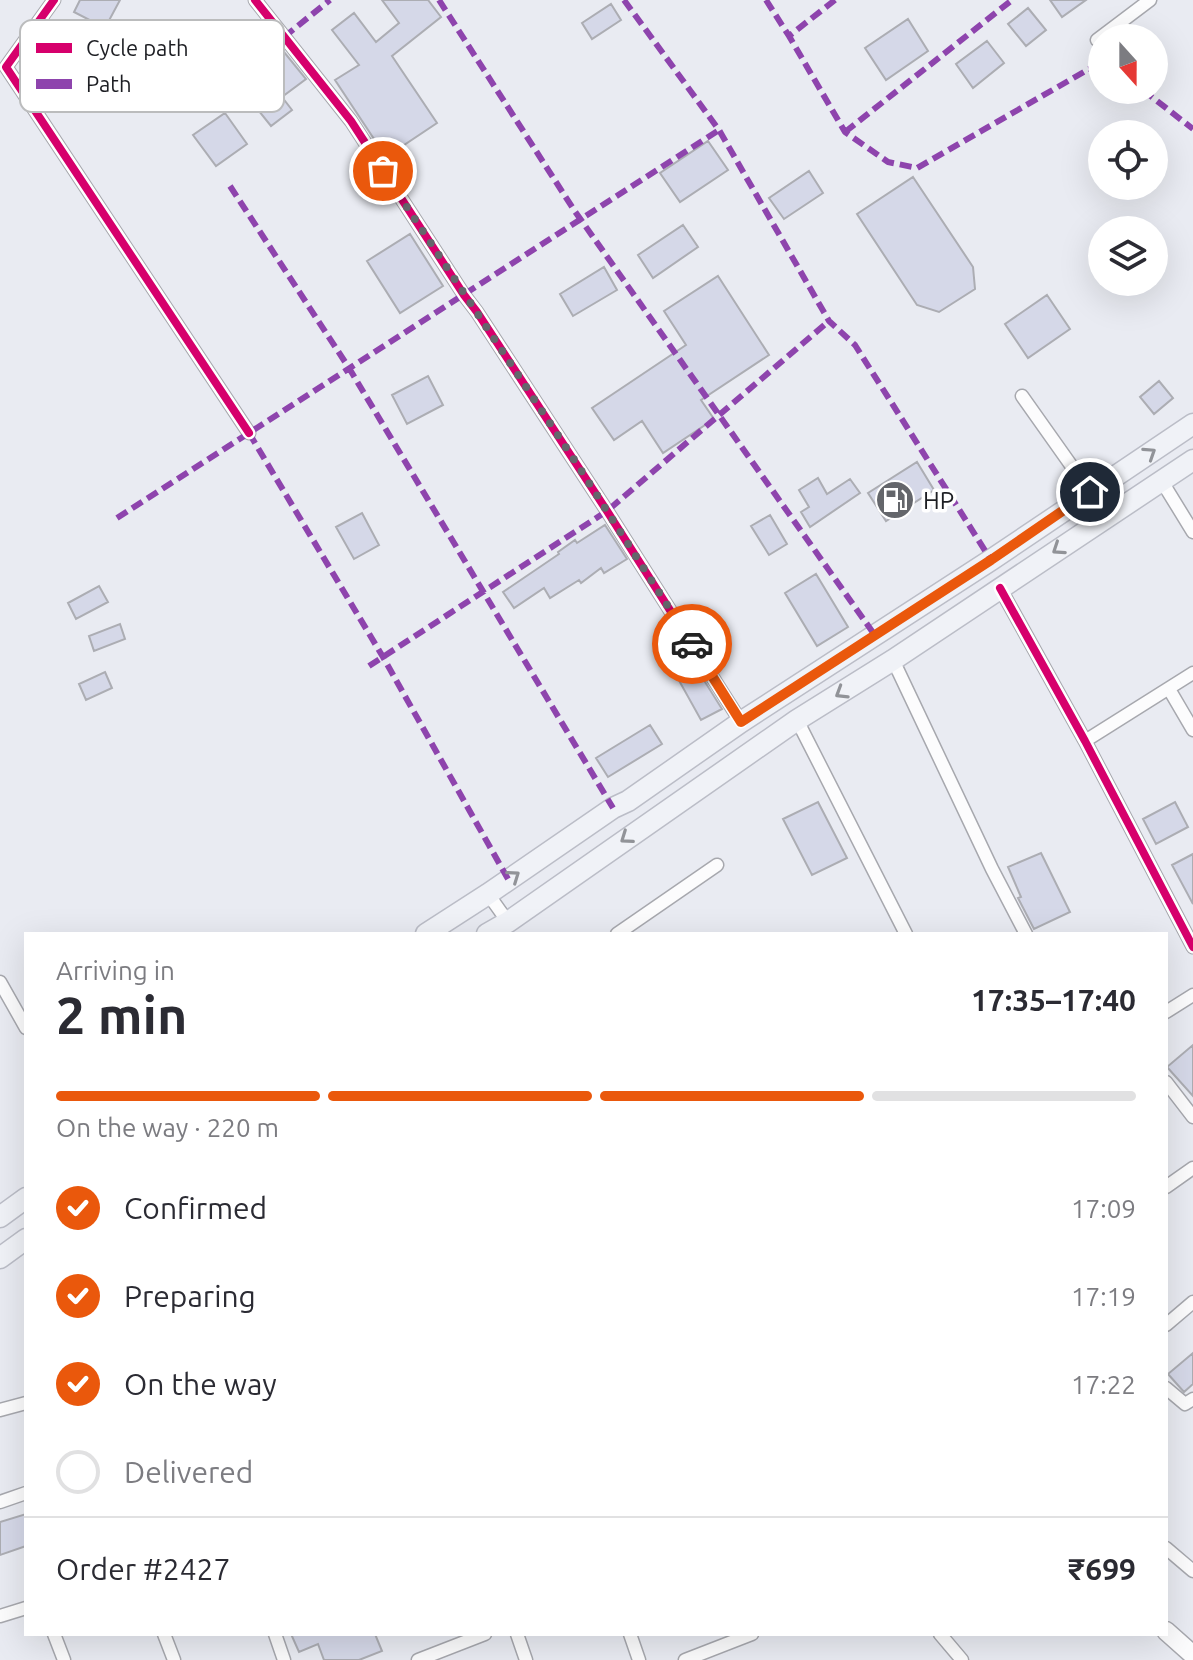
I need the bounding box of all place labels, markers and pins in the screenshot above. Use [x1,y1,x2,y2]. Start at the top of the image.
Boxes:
pin [349,137,417,205]
pin [1056,458,1124,526]
fuel station icon: HP [874,479,916,521]
place label: HP [923,487,954,514]

